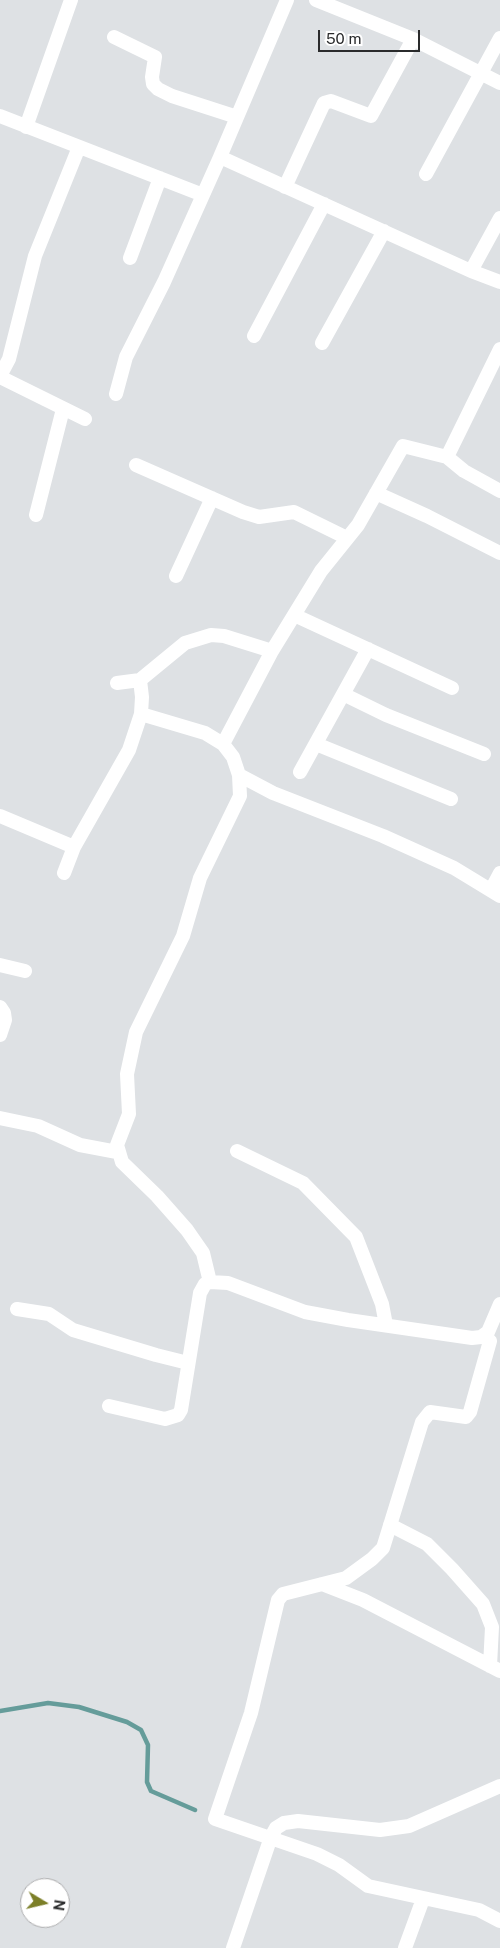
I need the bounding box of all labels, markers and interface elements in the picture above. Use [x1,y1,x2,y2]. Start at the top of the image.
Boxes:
scale bar [320,20,422,52]
text: 50 m [326,30,361,47]
north arrow [20,1878,70,1928]
text: N [50,1899,68,1912]

